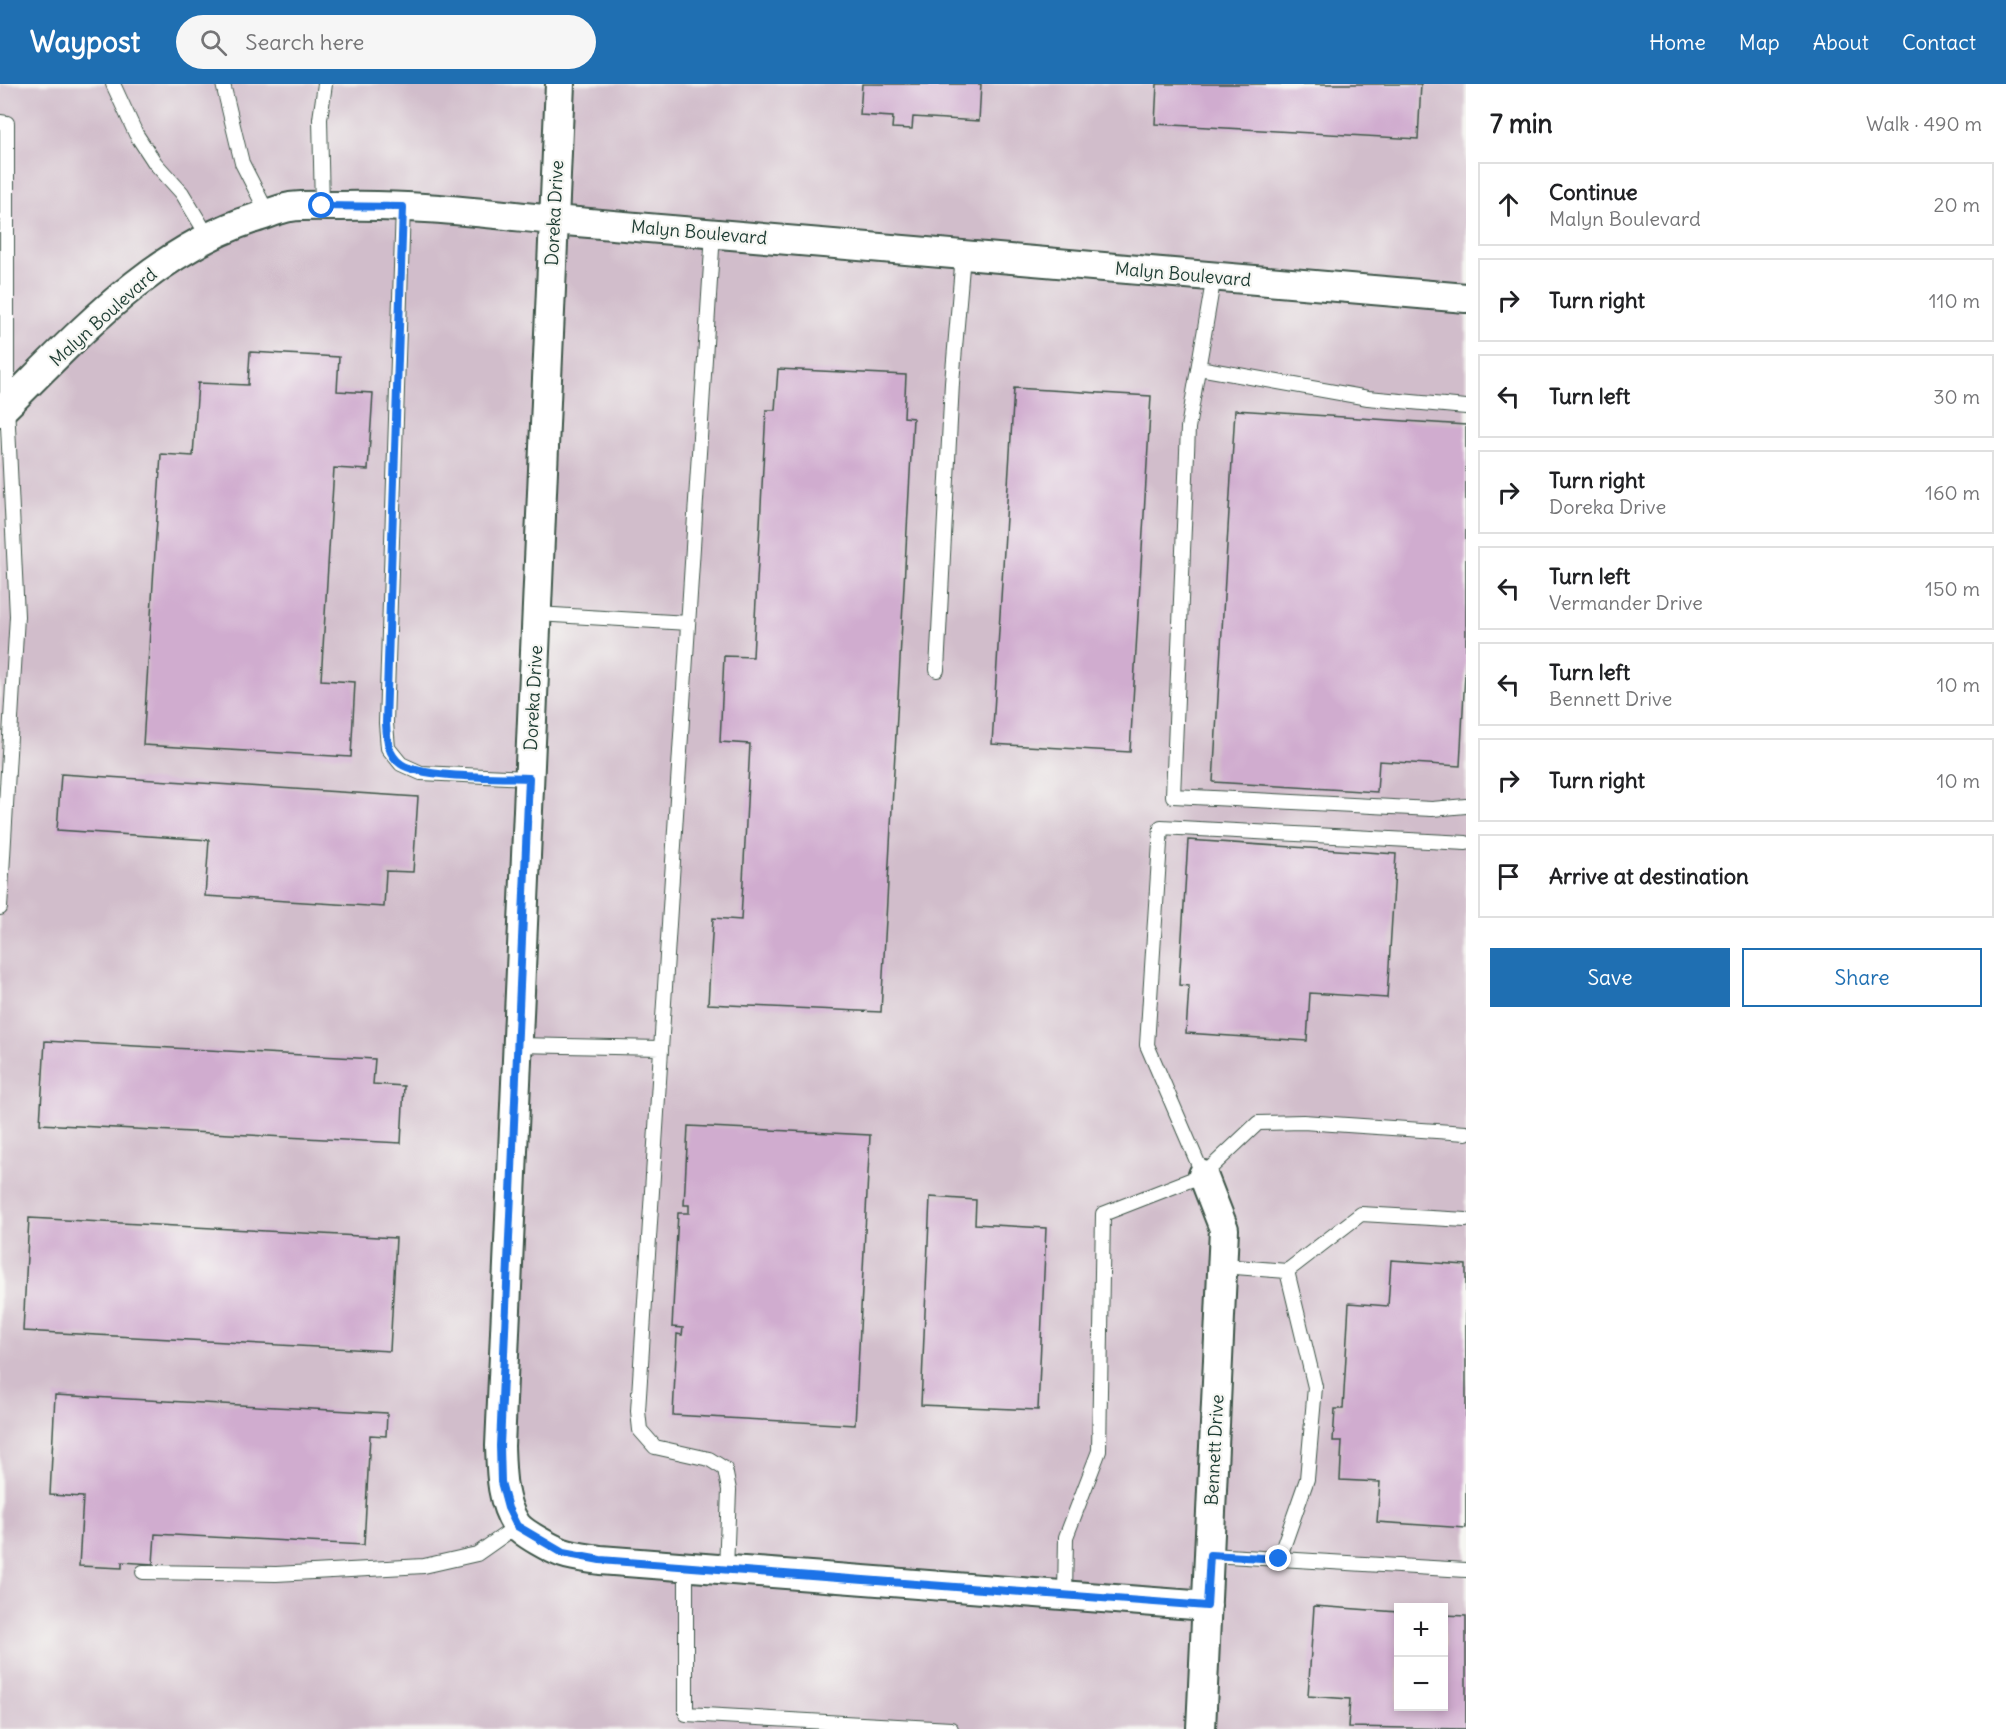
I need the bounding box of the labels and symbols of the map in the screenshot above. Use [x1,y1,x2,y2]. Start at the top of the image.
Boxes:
street label: Doreka Drive [540,160,568,266]
route start [308,192,334,218]
street label: Malyn Boulevard [630,215,768,249]
street label: Malyn Boulevard [1114,257,1252,291]
street label: Malyn Boulevard [45,263,162,371]
street label: Doreka Drive [519,645,547,751]
street label: Bennett Drive [1200,1394,1228,1506]
route end [1265,1545,1291,1571]

